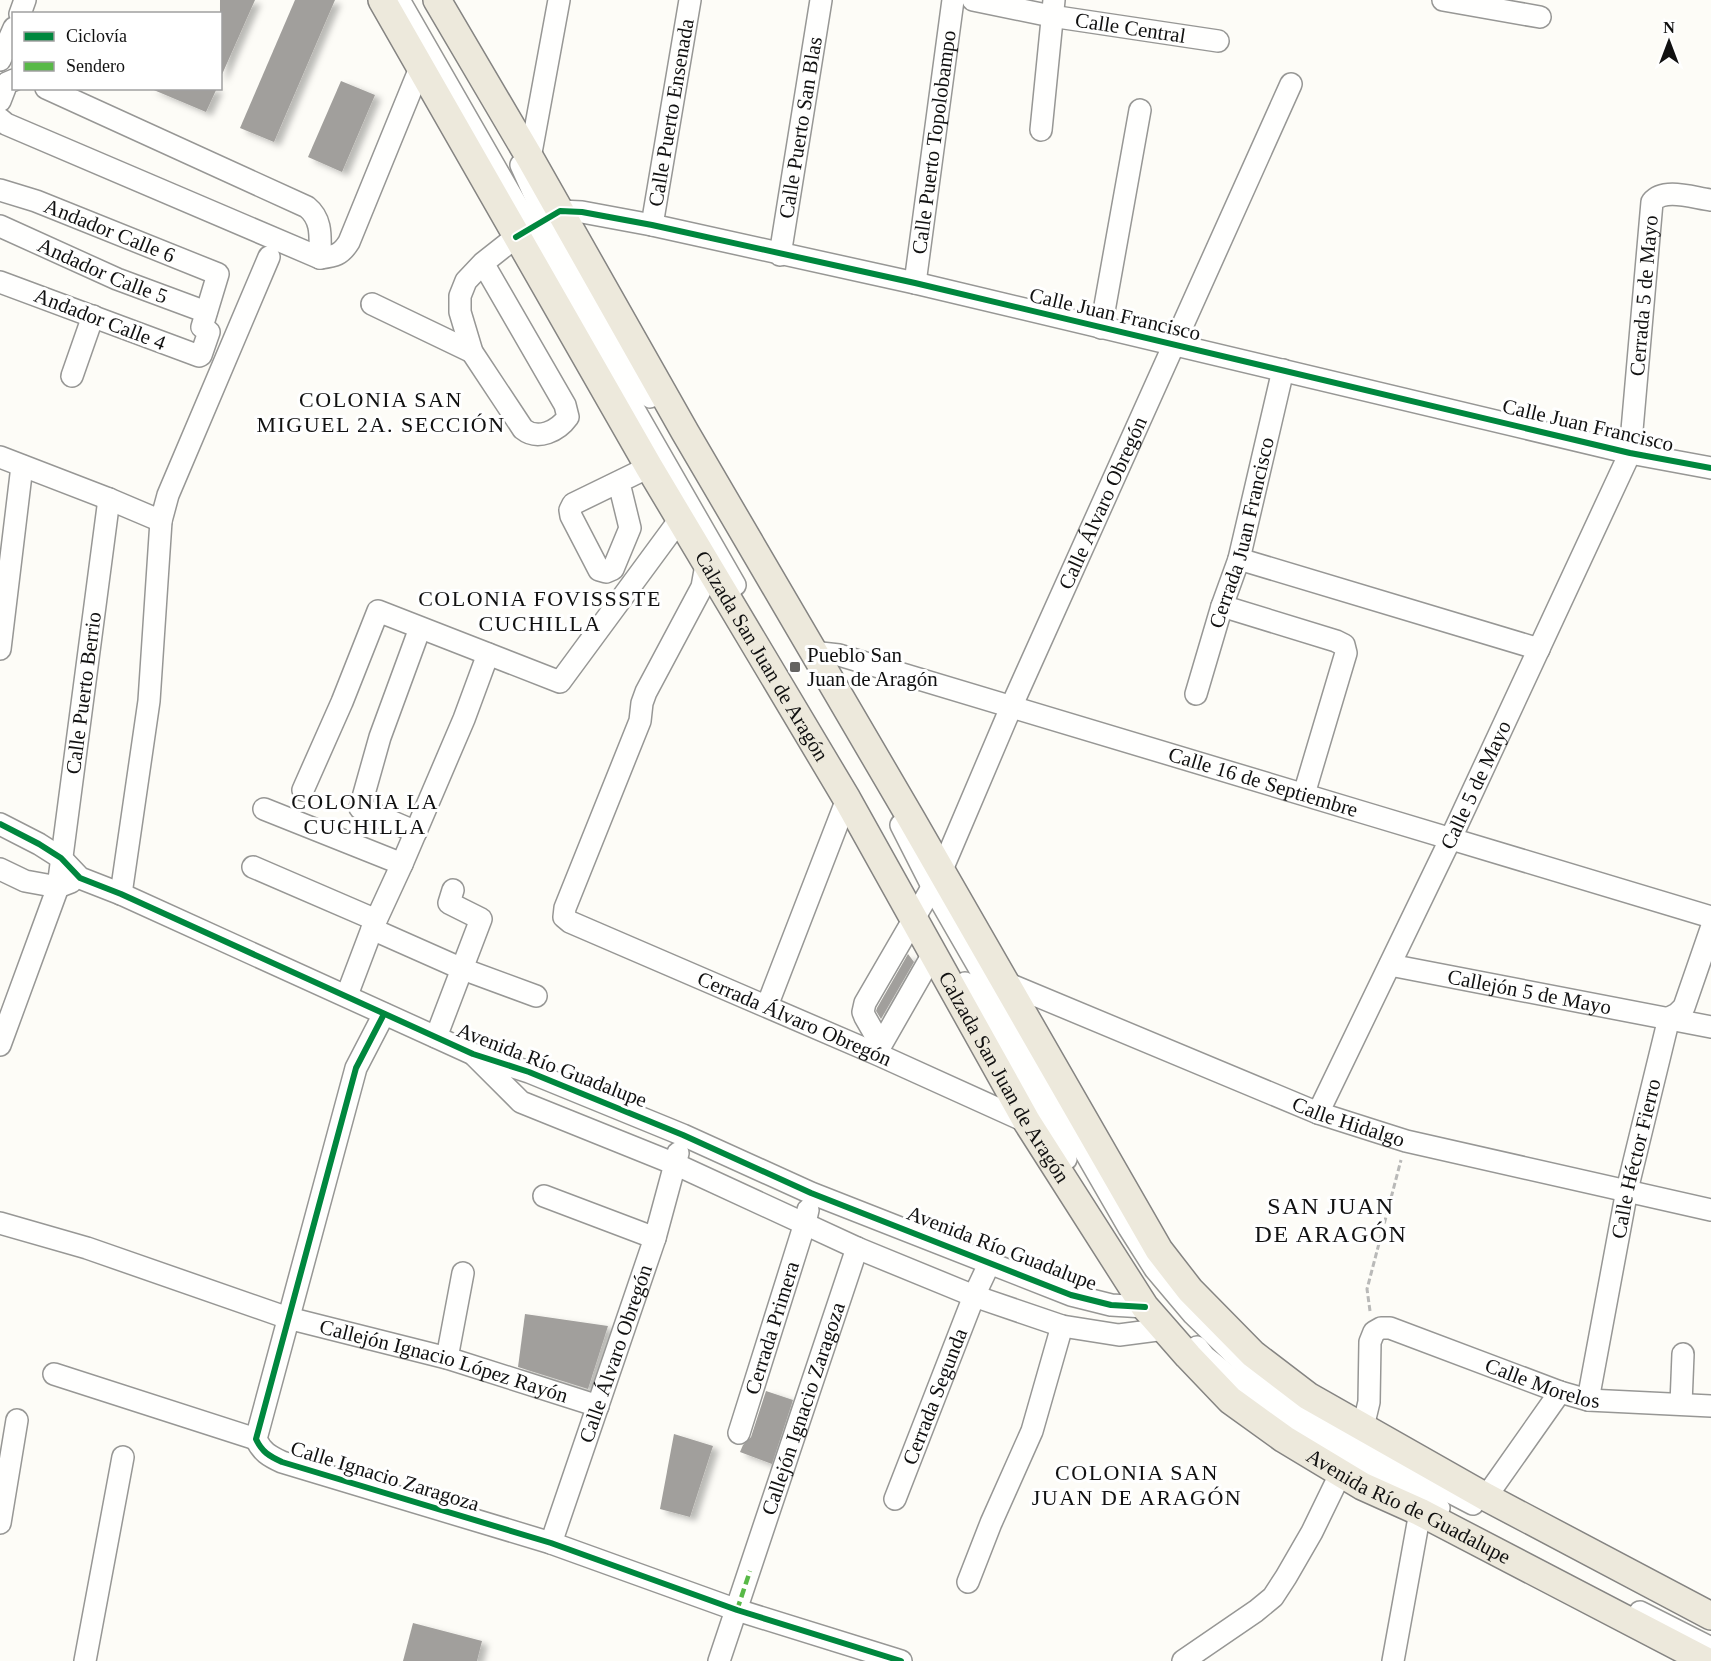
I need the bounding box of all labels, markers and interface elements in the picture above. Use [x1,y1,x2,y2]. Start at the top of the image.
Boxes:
street label: Calle Central [1074,8,1188,48]
legend [12,12,222,90]
north arrow [1639,12,1699,72]
street label: Calle Puerto Ensenada [643,16,699,208]
text: N [1663,19,1675,36]
text: Ciclovía [66,26,127,46]
street label: Calle Puerto Topolobampo [907,29,961,256]
street label: Calle Puerto San Blas [774,35,827,220]
text: Sendero [66,56,125,76]
street label: Andador Calle 6 [41,194,179,268]
street label: Cerrada 5 de Mayo [1625,214,1663,377]
street label: Andador Calle 5 [34,233,171,309]
street label: Andador Calle 4 [31,283,170,355]
street label: Calle Juan Francisco [1027,283,1203,345]
district label: COLONIA SAN MIGUEL 2A. SECCIÓN [256,387,506,437]
street label: Calle Juan Francisco [1500,394,1676,456]
street label: Calle Álvaro Obregón [1054,413,1152,593]
street label: Cerrada Juan Francisco [1204,435,1279,631]
street label: Calzada San Juan de Aragón [690,547,834,766]
district label: COLONIA FOVISSSTE CUCHILLA [418,586,662,636]
street label: Calle Puerto Berrio [61,610,106,776]
place label: Pueblo San Juan de Aragón [807,643,938,691]
marker: Pueblo San Juan de Aragón [788,660,802,674]
street label: Calle 5 de Mayo [1435,717,1516,853]
street label: Calle 16 de Septiembre [1166,742,1361,822]
district label: COLONIA LA CUCHILLA [291,789,439,839]
street label: Callejón 5 de Mayo [1446,964,1613,1019]
street label: Cerrada Álvaro Obregón [694,966,896,1071]
street label: Calzada San Juan de Aragón [934,967,1075,1188]
street label: Avenida Río Guadalupe [454,1018,650,1112]
street label: Calle Héctor Fierro [1606,1076,1666,1241]
street label: Calle Hidalgo [1289,1092,1408,1152]
district label: SAN JUAN DE ARAGÓN [1255,1193,1407,1247]
street label: Avenida Río Guadalupe [904,1201,1100,1295]
street label: Cerrada Primera [740,1258,804,1398]
street label: Calle Álvaro Obregón [574,1261,657,1446]
street label: Callejón Ignacio Zaragoza [757,1299,850,1518]
street label: Callejón Ignacio López Rayón [317,1314,572,1408]
street label: Cerrada Segunda [898,1324,972,1468]
street label: Calle Morelos [1482,1353,1600,1413]
street label: Calle Ignacio Zaragoza [288,1436,483,1516]
street label: Avenida Río de Guadalupe [1302,1443,1515,1569]
district label: COLONIA SAN JUAN DE ARAGÓN [1032,1460,1242,1510]

